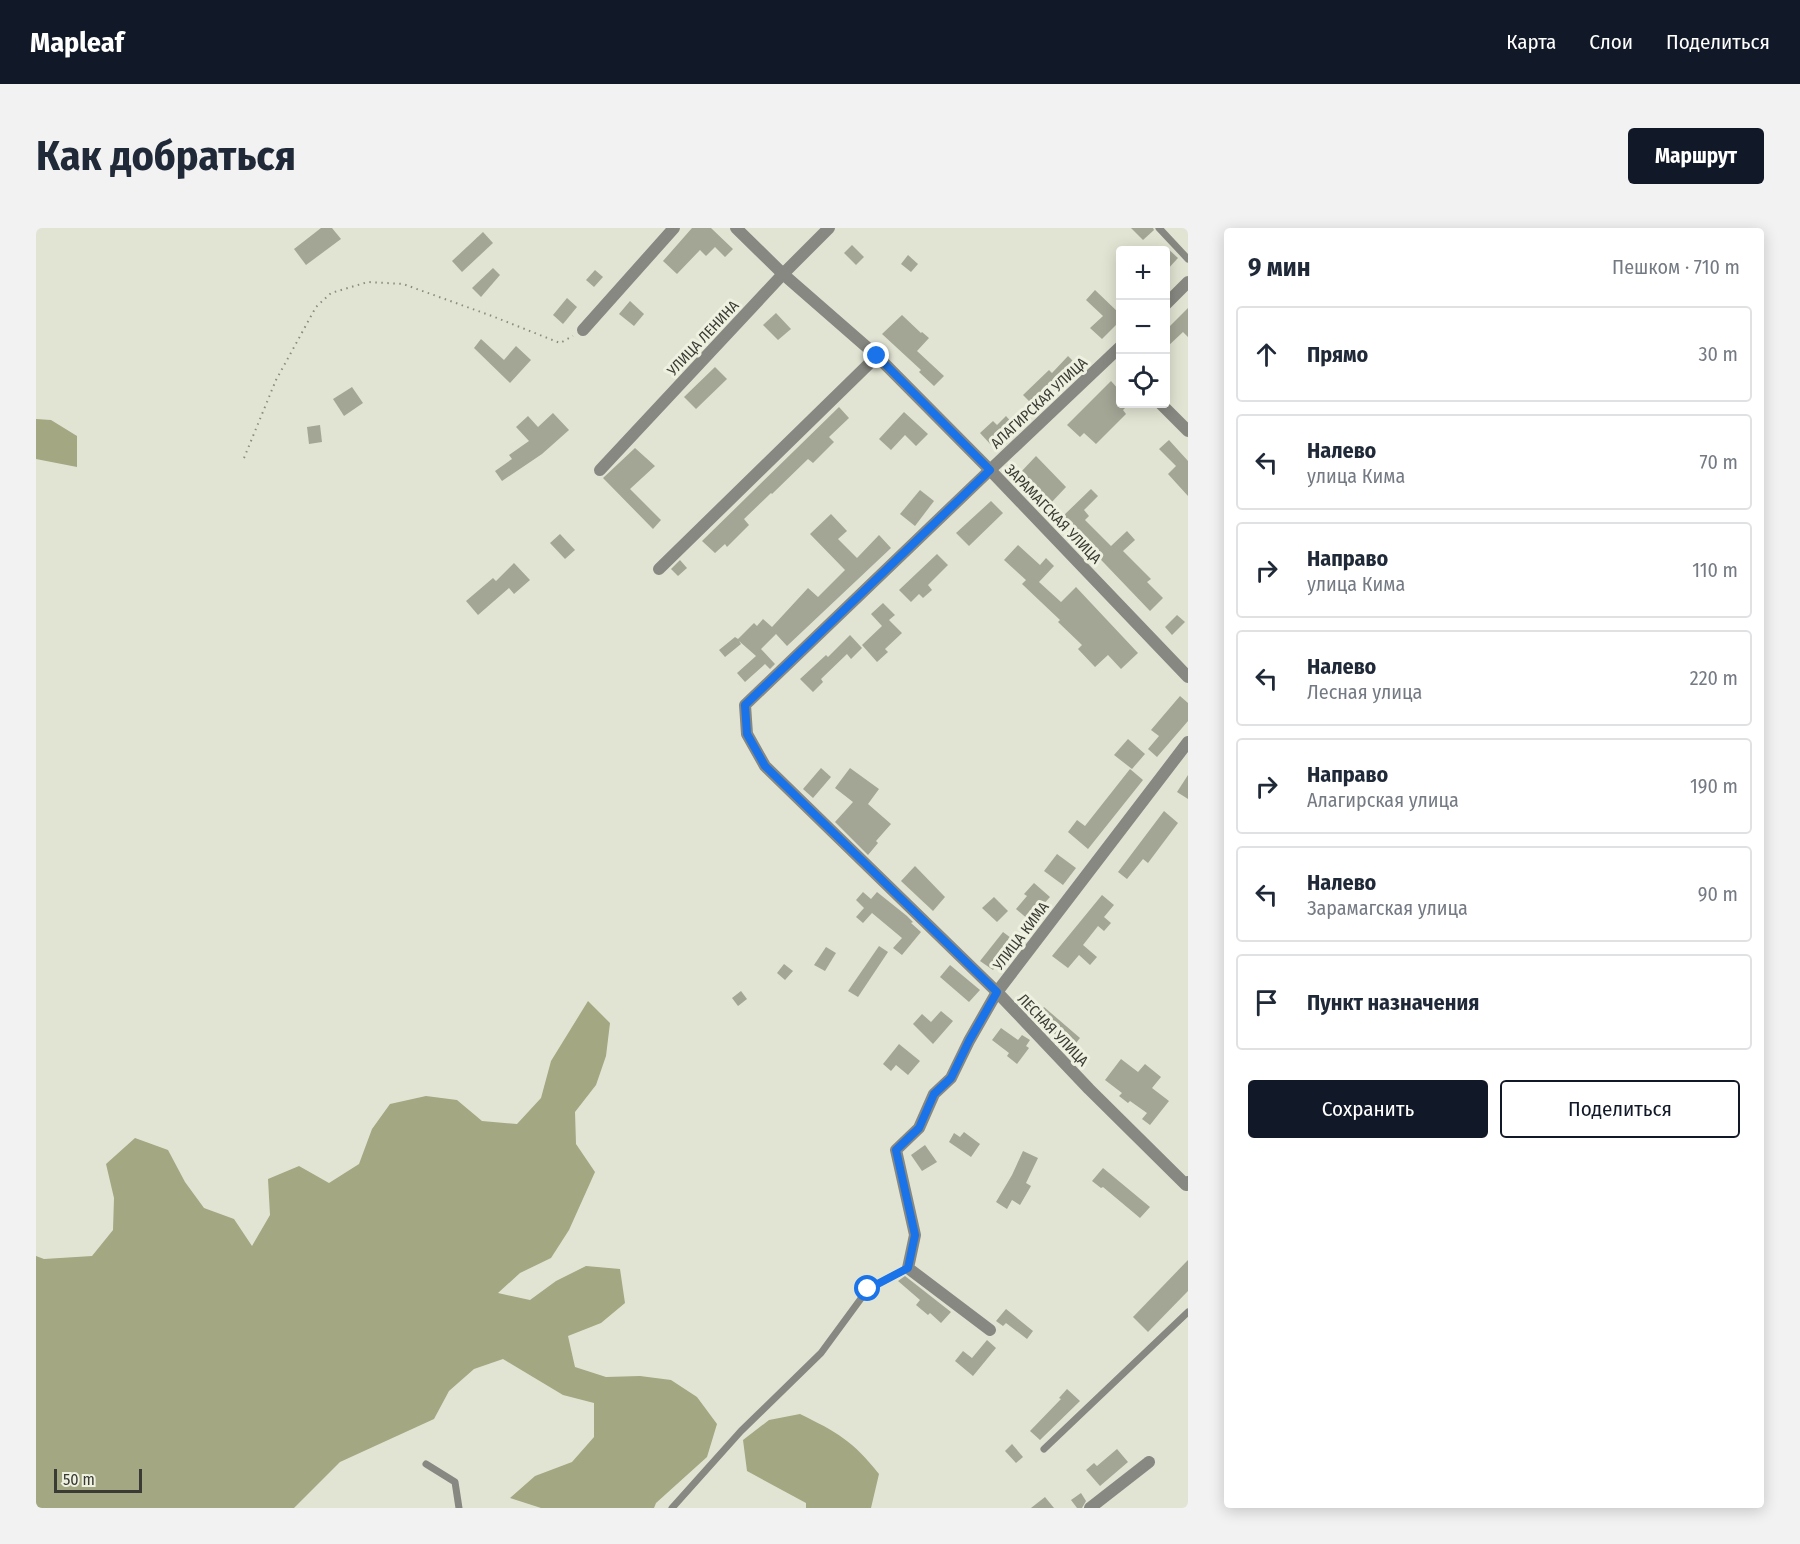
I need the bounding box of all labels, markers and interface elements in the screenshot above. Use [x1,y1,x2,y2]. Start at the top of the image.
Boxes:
text: Mapleaf [30,26,124,59]
text: Карта [1506,29,1556,55]
text: Слои [1589,29,1633,55]
text: Поделиться [1666,29,1770,55]
button: Маршрут [1628,128,1764,184]
text: Как добраться [36,131,296,181]
map controls [1116,246,1170,408]
button: + [1116,246,1170,300]
text: 9 мин [1248,252,1311,283]
text: Пешком · 710 m [1612,255,1740,279]
street label: УЛИЦА ЛЕНИНА [663,297,743,380]
button: − [1116,300,1170,354]
icon: ahead [1250,338,1283,371]
text: Прямо [1307,341,1368,368]
route end [863,342,889,368]
text: 30 m [1698,342,1738,366]
street label: АЛАГИРСКАЯ УЛИЦА [987,354,1091,452]
button: locate [1116,354,1170,408]
text: Налево [1307,437,1376,464]
icon: left [1250,446,1283,479]
text: 70 m [1700,450,1738,474]
street label: ЗАРАМАГСКАЯ УЛИЦА [1001,460,1105,568]
text: улица Кима [1307,464,1405,488]
text: Направо [1307,545,1388,572]
icon: right [1250,554,1283,587]
text: 110 m [1692,558,1738,582]
text: улица Кима [1307,572,1405,596]
text: Налево [1307,653,1376,680]
icon: left [1250,662,1283,695]
text: 220 m [1690,666,1738,690]
text: Лесная улица [1307,680,1422,704]
text: Направо [1307,761,1388,788]
icon: right [1250,770,1283,803]
text: 190 m [1690,774,1738,798]
text: Алагирская улица [1307,788,1459,812]
text: Налево [1307,869,1376,896]
icon: left [1250,878,1283,911]
text: 90 m [1698,882,1738,906]
text: Зарамагская улица [1307,896,1468,920]
street label: УЛИЦА КИМА [989,898,1053,975]
icon: arrive [1250,986,1283,1019]
text: Пункт назначения [1307,989,1479,1016]
street label: ЛЕСНАЯ УЛИЦА [1014,990,1092,1070]
button: Сохранить [1248,1080,1488,1138]
button: Поделиться [1500,1080,1740,1138]
route start [854,1275,880,1301]
scale bar [54,1466,142,1494]
text: 50 m [63,1470,95,1489]

